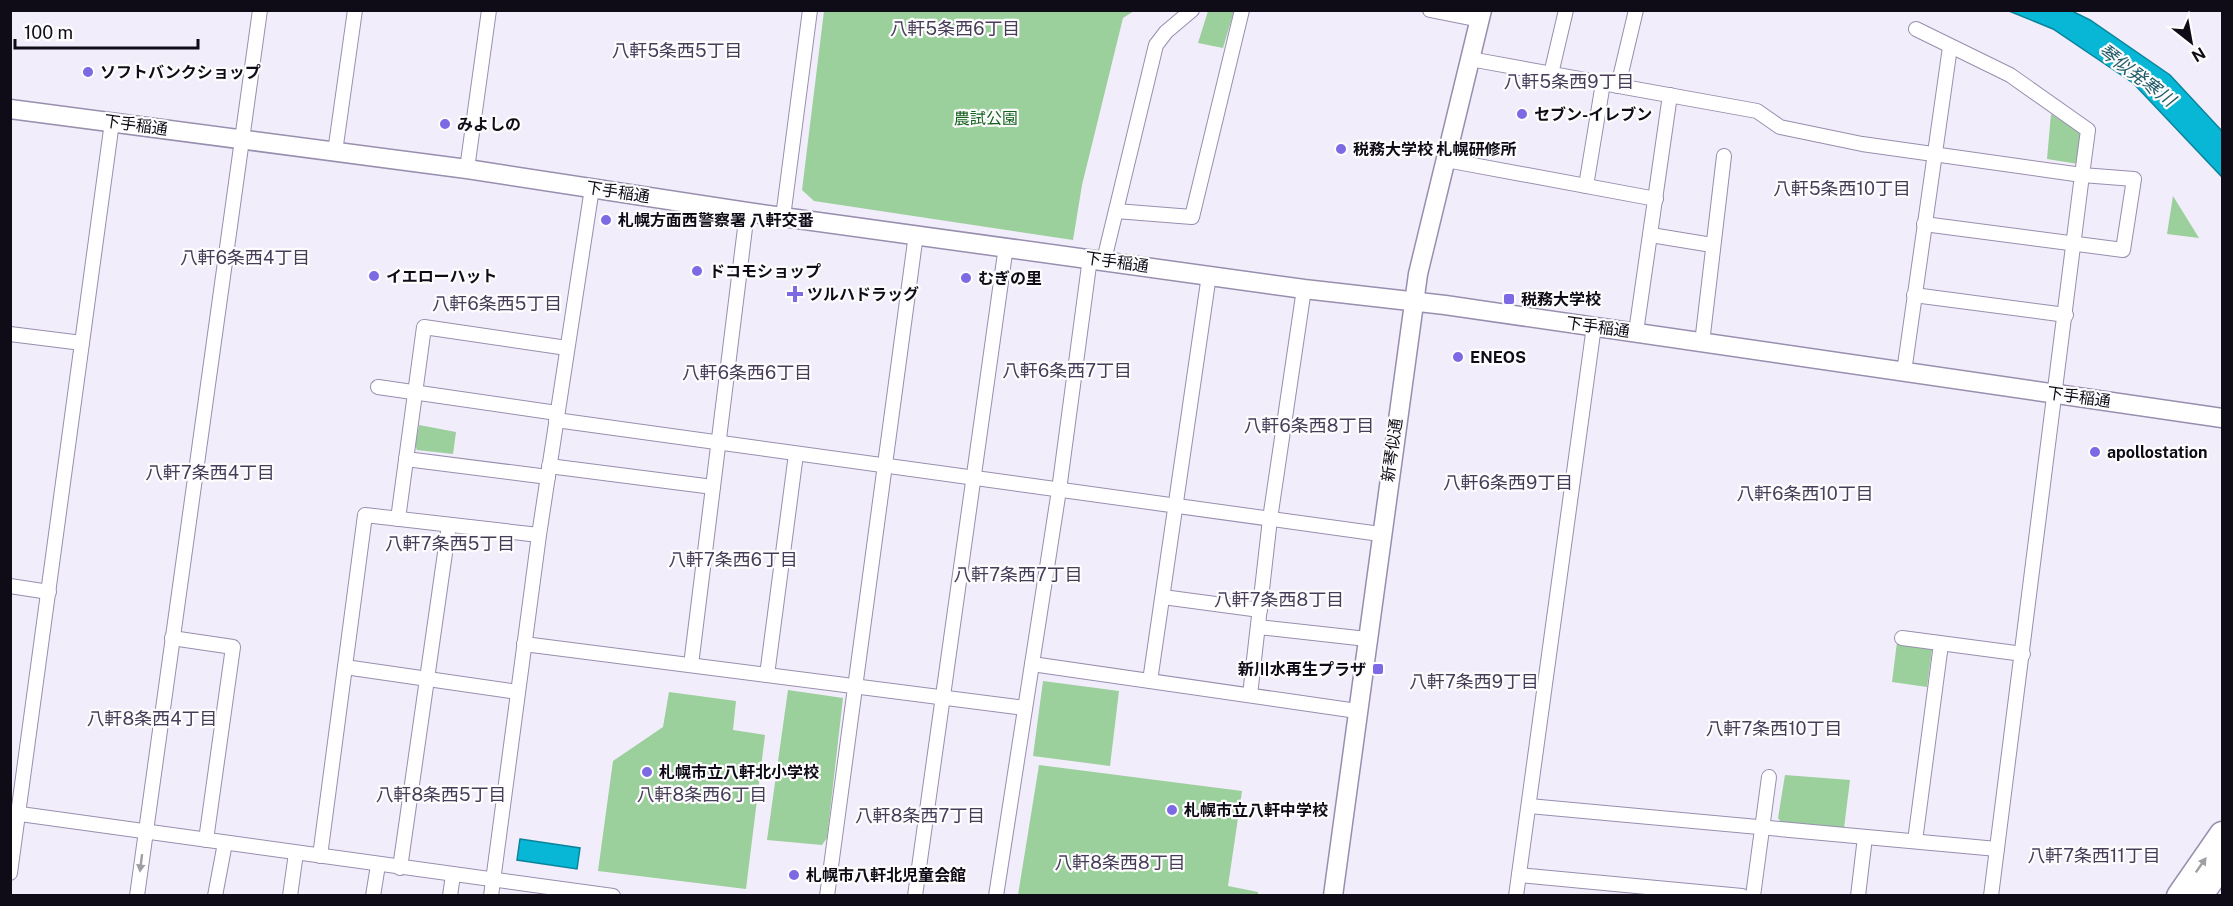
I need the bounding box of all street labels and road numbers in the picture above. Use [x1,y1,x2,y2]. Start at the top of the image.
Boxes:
street label: 下手稲通 [103,111,169,139]
street label: 下手稲通 [585,178,651,206]
street label: 下手稲通 [1084,248,1150,276]
street label: 下手稲通 [1565,313,1631,341]
street label: 下手稲通 [2046,383,2112,411]
street label: 新琴似通 [1378,417,1406,483]

